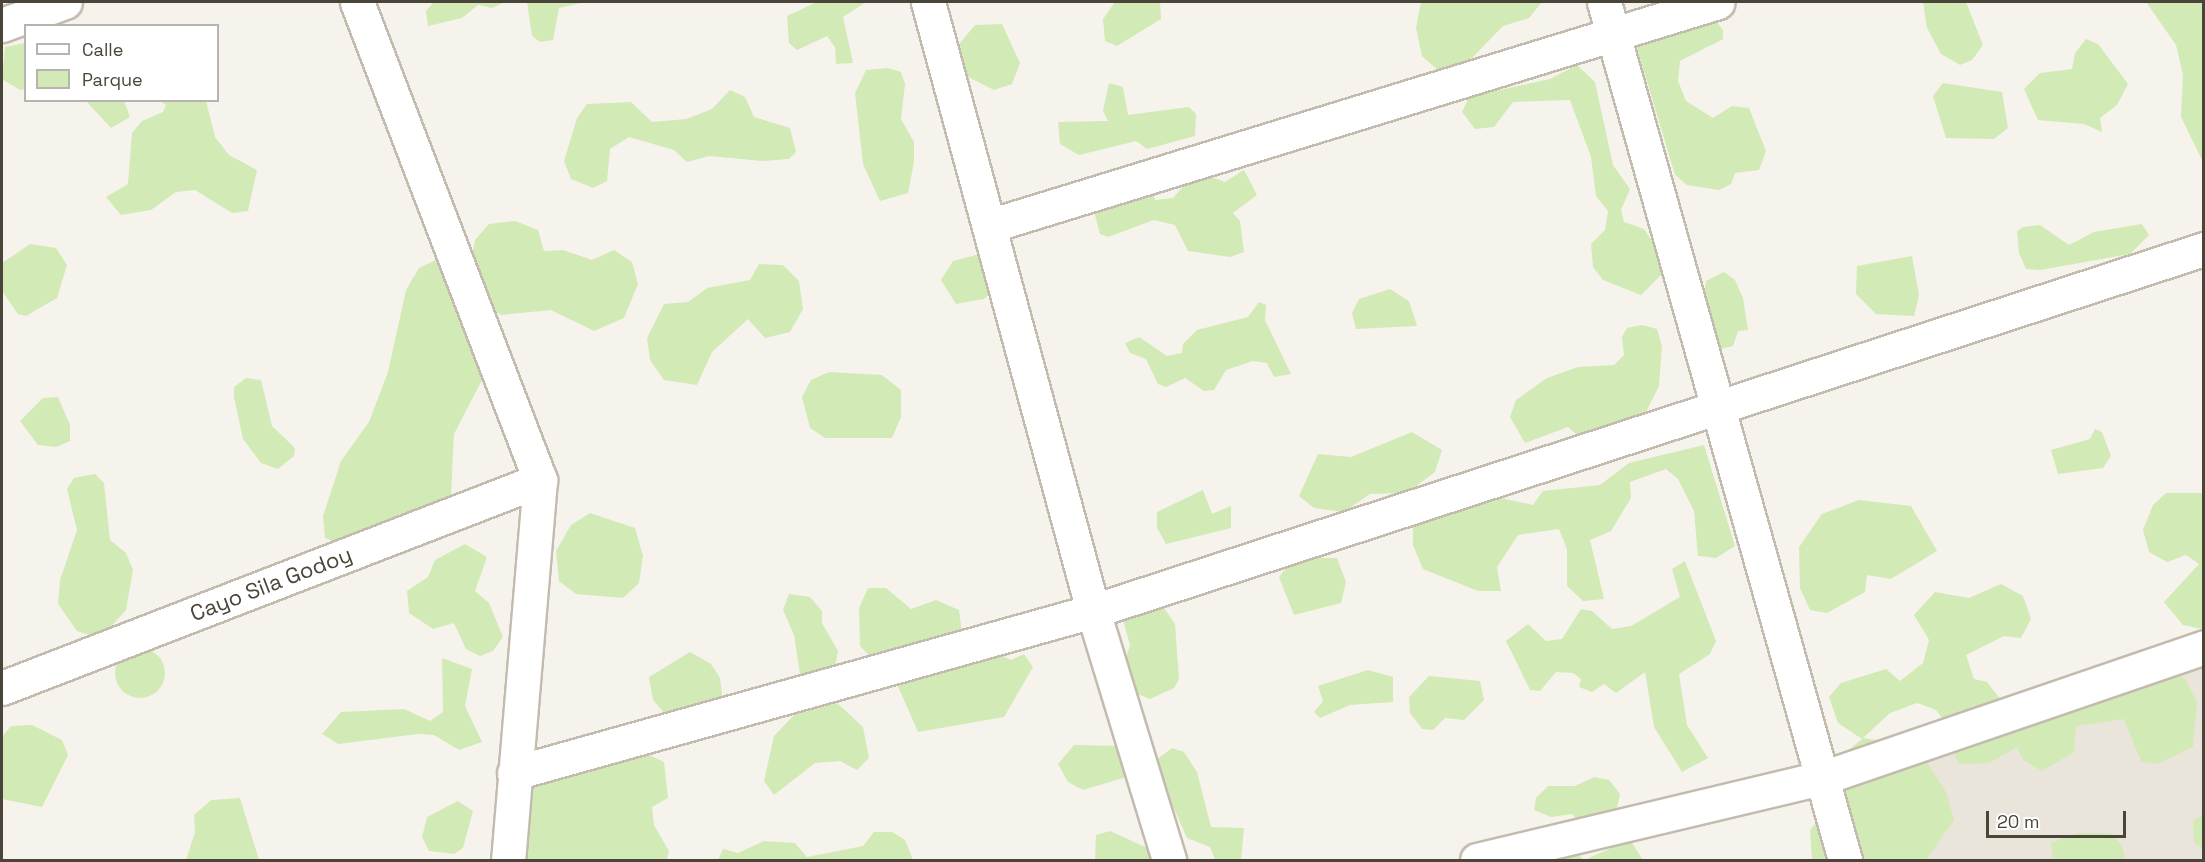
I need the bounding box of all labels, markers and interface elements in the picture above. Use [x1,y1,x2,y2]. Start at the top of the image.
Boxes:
legend [24,24,219,102]
text: Calle [82,38,123,61]
text: Parque [82,68,143,91]
street label: Cayo Sila Godoy [186,541,356,627]
scale bar [1989,799,2128,837]
text: 20 m [1997,810,2040,833]

